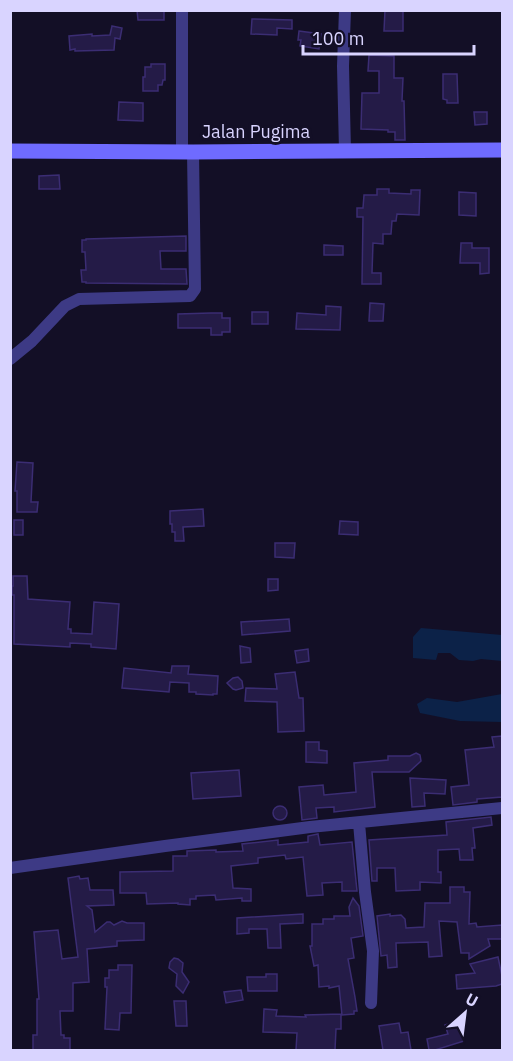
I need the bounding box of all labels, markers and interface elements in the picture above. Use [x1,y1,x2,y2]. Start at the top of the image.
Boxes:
scale bar [303,18,474,56]
text: 100 m [312,27,364,50]
street label: Jalan Pugima [202,120,311,143]
north arrow [435,983,495,1043]
text: U [462,988,482,1011]

